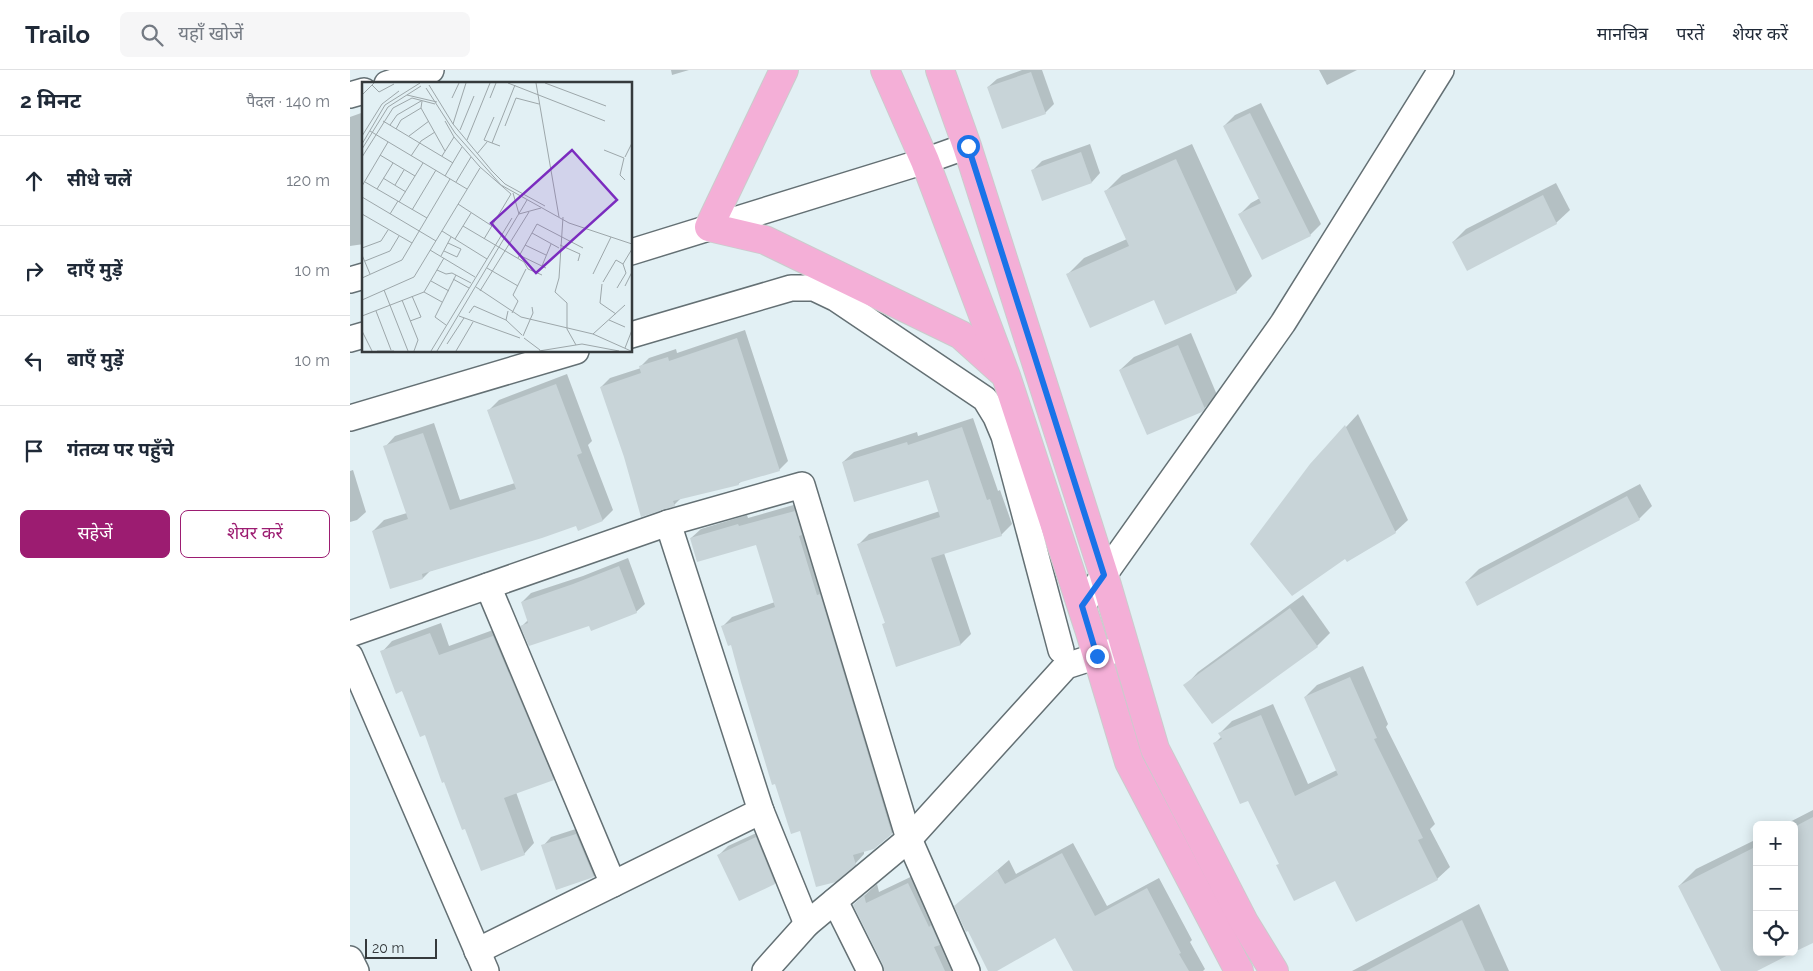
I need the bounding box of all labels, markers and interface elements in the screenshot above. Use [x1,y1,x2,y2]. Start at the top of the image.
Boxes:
search box [120,12,470,57]
text: Trailo [25,20,90,49]
icon: search [138,21,166,49]
text: यहाँ खोजें [178,22,243,44]
text: मानचित्र [1597,23,1648,44]
text: परतें [1676,23,1704,44]
text: शेयर करें [1732,23,1788,44]
inset map [362,82,632,352]
text: 2 मिनट [20,88,81,113]
text: पैदल · 140 m [246,92,330,111]
route start [957,135,980,158]
icon: ahead [20,167,48,195]
text: सीधे चलें [67,168,131,190]
text: 120 m [286,171,330,190]
icon: right [20,257,48,285]
text: दाएँ मुड़ें [67,258,123,280]
text: 10 m [295,261,330,280]
icon: left [20,347,48,375]
text: बाएँ मुड़ें [67,348,124,370]
text: 10 m [295,351,330,370]
icon: arrive [20,437,48,465]
text: गंतव्य पर पहुँचे [67,438,174,460]
button: सहेजें [20,510,170,558]
button: शेयर करें [180,510,330,558]
route end [1086,645,1109,668]
map controls [1753,821,1798,956]
button: + [1753,821,1798,866]
button: − [1753,866,1798,911]
button: locate [1753,911,1798,956]
scale bar [365,936,438,959]
text: 20 m [372,940,404,956]

